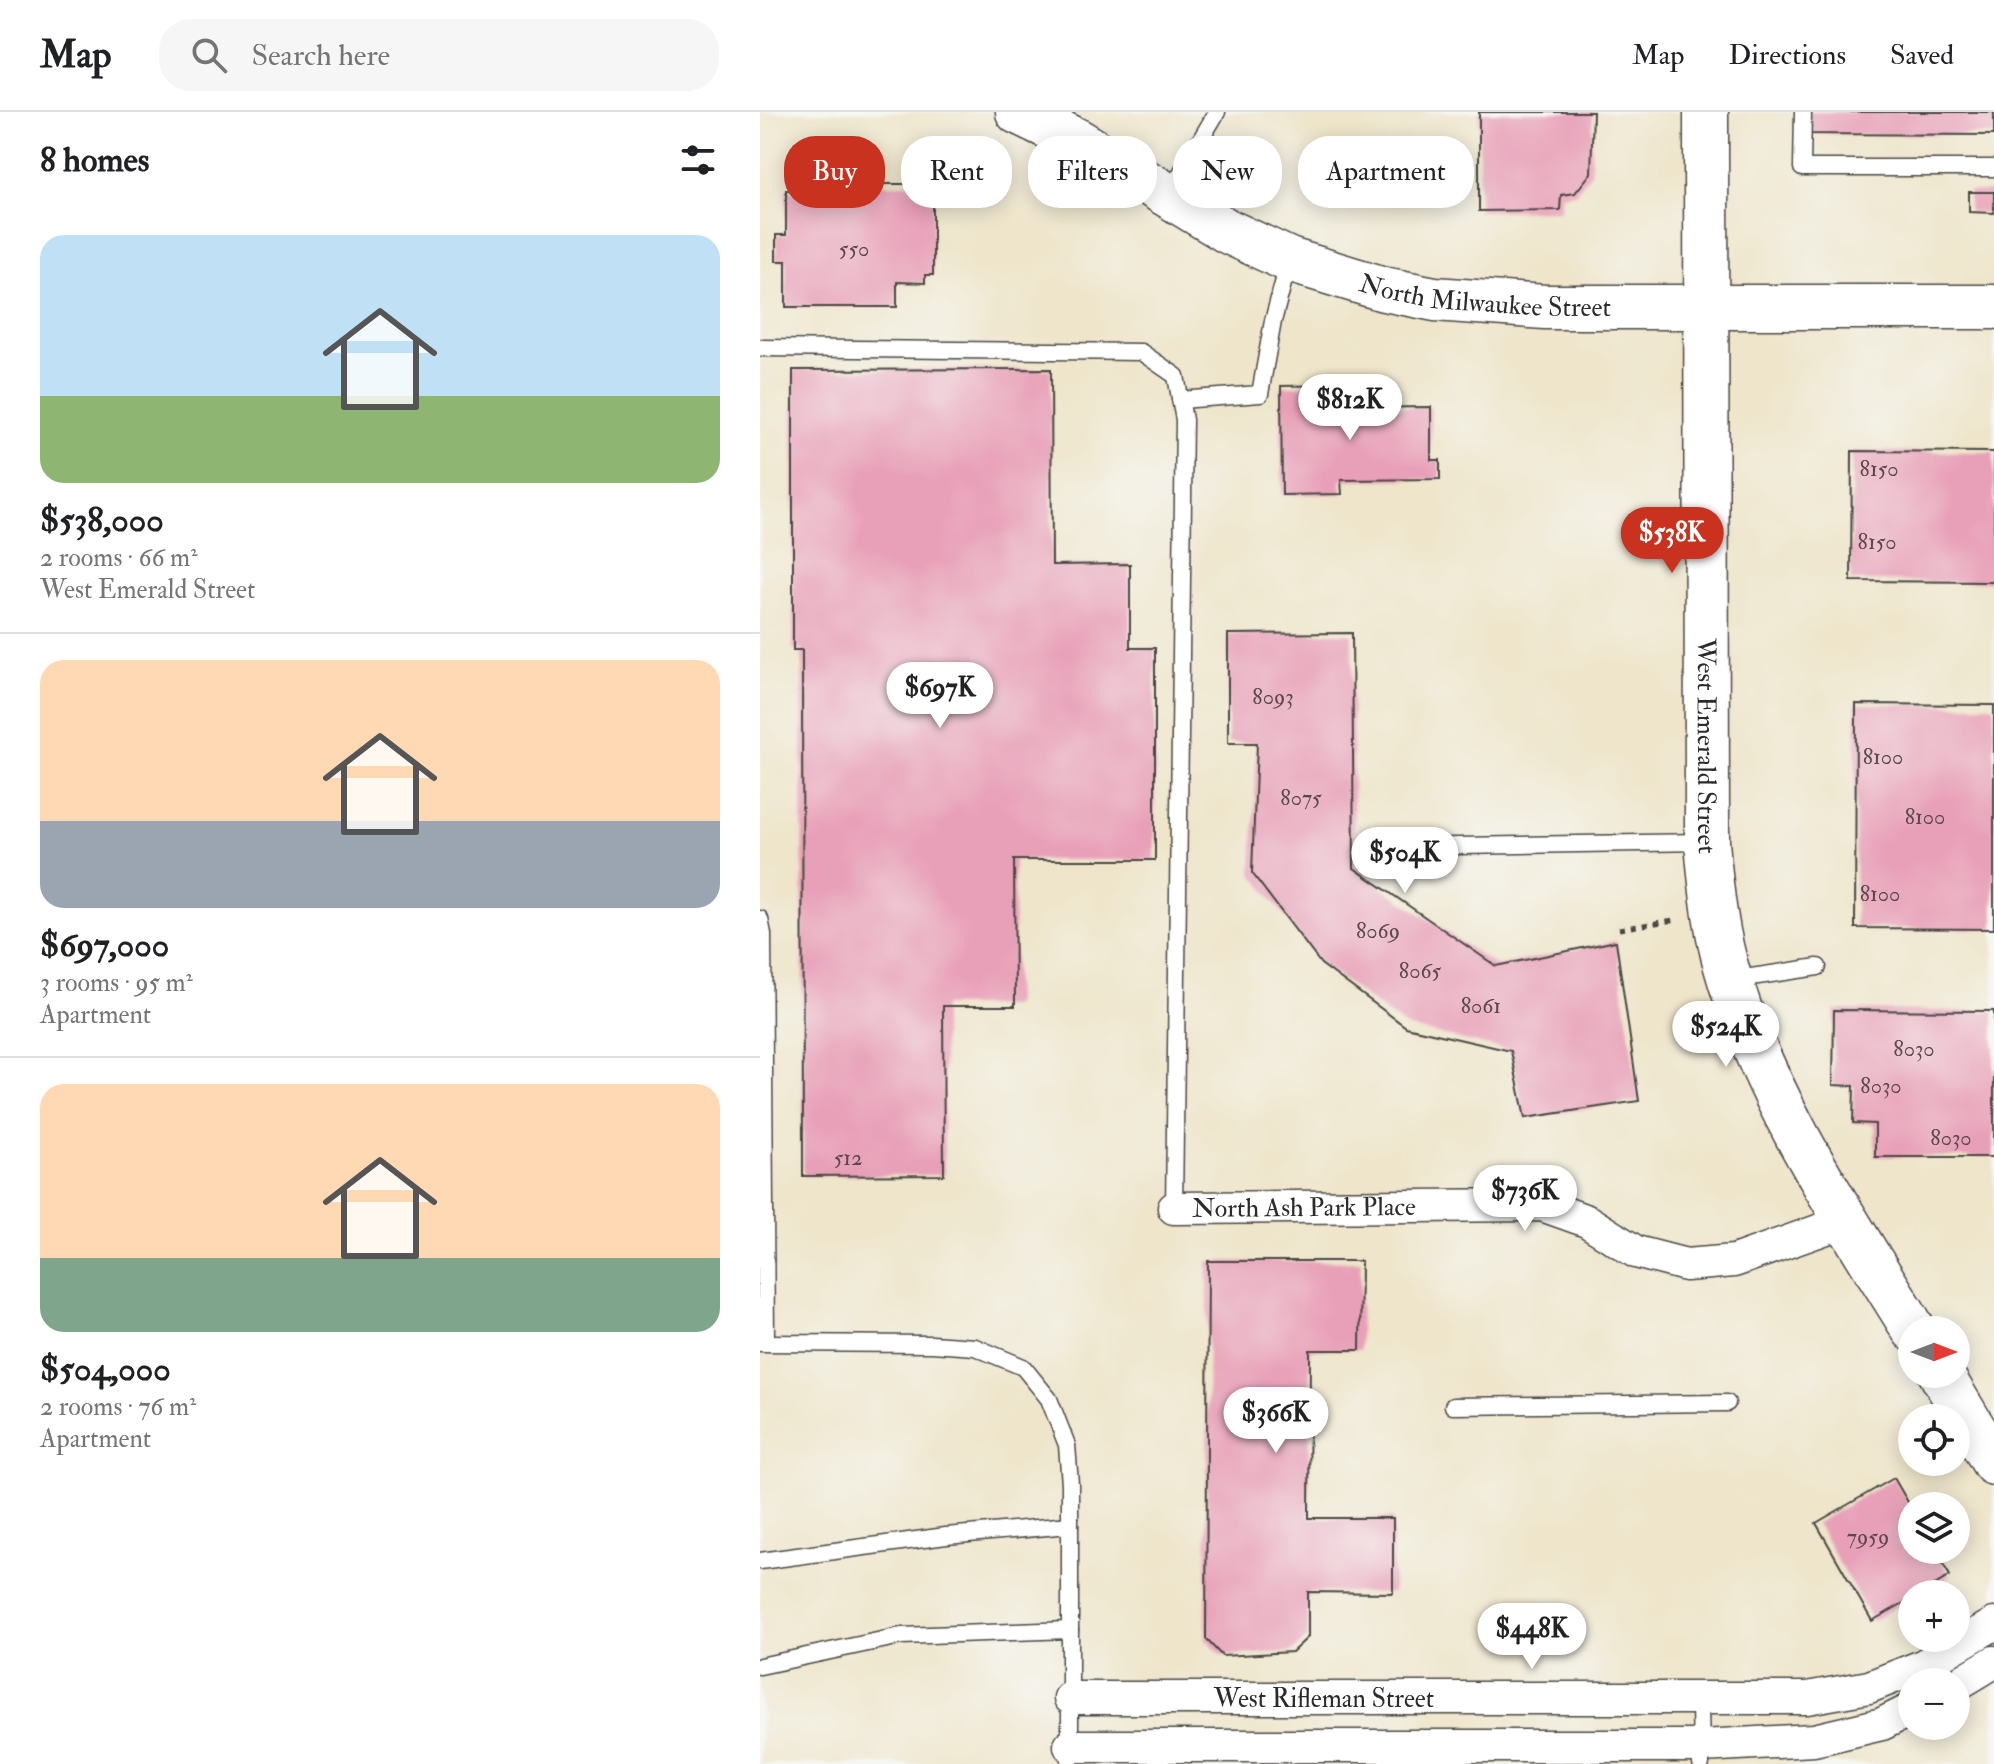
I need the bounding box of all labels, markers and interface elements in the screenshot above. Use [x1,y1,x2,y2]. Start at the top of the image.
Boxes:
search box [159,19,719,91]
text: Map [40,31,111,79]
icon: search [187,33,231,77]
text: Search here [251,37,390,74]
text: Map [1632,38,1685,73]
text: Directions [1729,38,1846,73]
text: Saved [1890,38,1954,73]
chip: Buy [784,136,885,208]
chip: Rent [901,136,1012,208]
chip: Filters [1028,136,1157,208]
chip: New [1173,136,1282,208]
chip: Apartment [1298,136,1474,208]
icon: filters [676,138,720,182]
text: 8 homes [40,139,149,182]
house number: 550 [839,235,869,263]
street label: North Milwaukee Street [1355,267,1611,324]
icon: home [308,287,452,431]
pin: $812K [1294,374,1406,442]
text: $812K [1316,384,1384,416]
house number: 8150 [1860,455,1898,483]
text: $538,000 [40,499,164,542]
pin: $538K [1616,507,1728,575]
text: $538K [1639,517,1705,549]
house number: 8150 [1858,528,1896,556]
text: 2 rooms · 66 m² [40,542,198,574]
text: West Emerald Street [40,574,255,606]
street label: West Emerald Street [1690,637,1723,855]
pin: $697K [884,662,996,730]
text: $697K [904,672,976,704]
house number: 8093 [1252,683,1294,711]
icon: home [308,712,452,856]
house number: 8100 [1863,743,1903,771]
house number: 8075 [1280,784,1322,812]
house number: 8100 [1905,803,1945,831]
pin: $504K [1349,827,1461,895]
text: $504K [1369,837,1441,869]
house number: 8100 [1860,880,1900,908]
house number: 8069 [1356,917,1400,945]
text: $697,000 [40,924,169,967]
house number: 8065 [1399,957,1442,985]
text: 3 rooms · 95 m² [40,967,193,999]
house number: 8061 [1461,992,1501,1020]
text: Apartment [40,999,151,1031]
pin: $524K [1670,1001,1782,1069]
text: $524K [1690,1011,1762,1043]
house number: 8030 [1893,1035,1935,1063]
house number: 8030 [1860,1072,1902,1100]
house number: 8030 [1930,1124,1972,1152]
icon: home [308,1136,452,1280]
house number: 512 [834,1144,862,1172]
pin: $736K [1469,1165,1581,1233]
text: $736K [1491,1175,1559,1207]
street label: North Ash Park Place [1192,1191,1416,1225]
north arrow [1898,1316,1970,1388]
map controls [1898,1316,1970,1740]
text: $504,000 [40,1348,171,1391]
pin: $366K [1220,1387,1332,1455]
text: 2 rooms · 76 m² [40,1391,196,1423]
text: $366K [1241,1397,1311,1429]
button: locate [1898,1404,1970,1476]
text: Apartment [40,1423,151,1455]
button: layers [1898,1492,1970,1564]
house number: 7959 [1847,1523,1889,1551]
button: + [1898,1580,1970,1652]
pin: $448K [1476,1603,1588,1671]
text: $448K [1495,1613,1569,1645]
button: − [1898,1668,1970,1740]
street label: West Rifleman Street [1213,1683,1434,1715]

